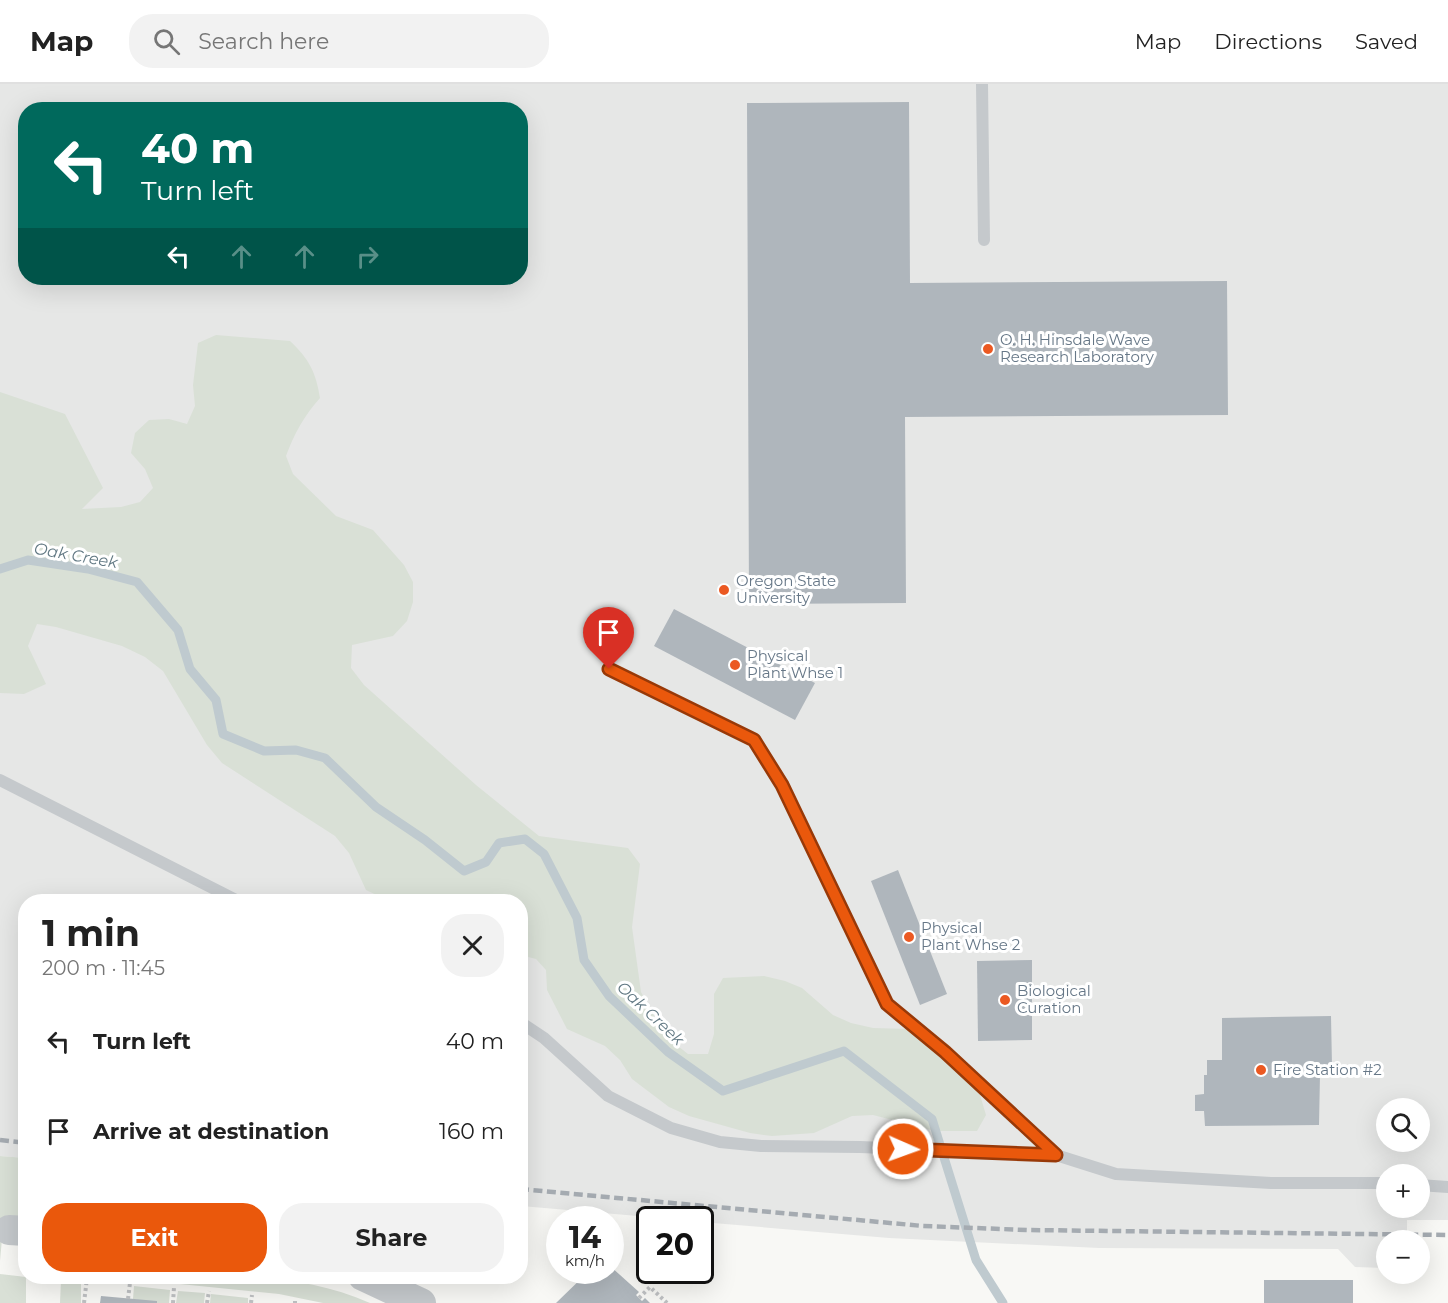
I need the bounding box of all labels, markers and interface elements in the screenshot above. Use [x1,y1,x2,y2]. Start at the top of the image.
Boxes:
search box [129,14,549,68]
text: Map [30,24,93,58]
icon: search [150,25,183,58]
text: Search here [198,28,329,55]
text: Map [1135,29,1181,54]
text: Directions [1214,29,1322,54]
text: Saved [1355,29,1418,54]
text: 40 m [141,122,254,174]
icon: left [42,126,120,204]
text: Turn left [141,174,254,207]
icon: left [162,240,195,273]
icon: ahead [225,240,258,273]
icon: ahead [288,240,321,273]
icon: right [351,240,384,273]
place label: O. H. Hinsdale Wave Research Laboratory [1000,330,1155,366]
marker: O. H. Hinsdale Wave Research Laboratory [981,342,995,356]
water label: Oak Creek [33,539,121,572]
place label: Oregon State University [736,571,836,607]
marker: Oregon State University [717,583,731,597]
pin [583,607,634,669]
icon: arrive [592,616,625,649]
place label: Physical Plant Whse 1 [747,646,843,682]
marker: Physical Plant Whse 1 [728,658,742,672]
text: 1 min [42,911,140,955]
button: close [441,914,504,977]
place label: Physical Plant Whse 2 [921,918,1020,954]
marker: Physical Plant Whse 2 [902,930,916,944]
text: 200 m · 11:45 [42,956,165,980]
water label: Oak Creek [613,978,689,1050]
place label: Biological Curation [1017,981,1091,1017]
marker: Biological Curation [998,993,1012,1007]
icon: left [42,1025,75,1058]
text: Turn left [93,1028,191,1055]
text: 40 m [446,1028,504,1055]
place label: Fire Station #2 [1273,1060,1382,1079]
marker: Fire Station #2 [1254,1063,1268,1077]
map controls [1376,1098,1430,1284]
button: search [1376,1098,1430,1152]
icon: arrive [42,1115,75,1148]
position arrow [871,1117,935,1181]
text: Arrive at destination [93,1118,329,1145]
text: 160 m [439,1118,504,1145]
button: + [1376,1164,1430,1218]
button: Exit [42,1203,267,1272]
button: Share [279,1203,504,1272]
speed limit sign: 20 [636,1206,714,1284]
text: 14 [569,1219,601,1256]
button: − [1376,1230,1430,1284]
text: km/h [565,1251,605,1270]

